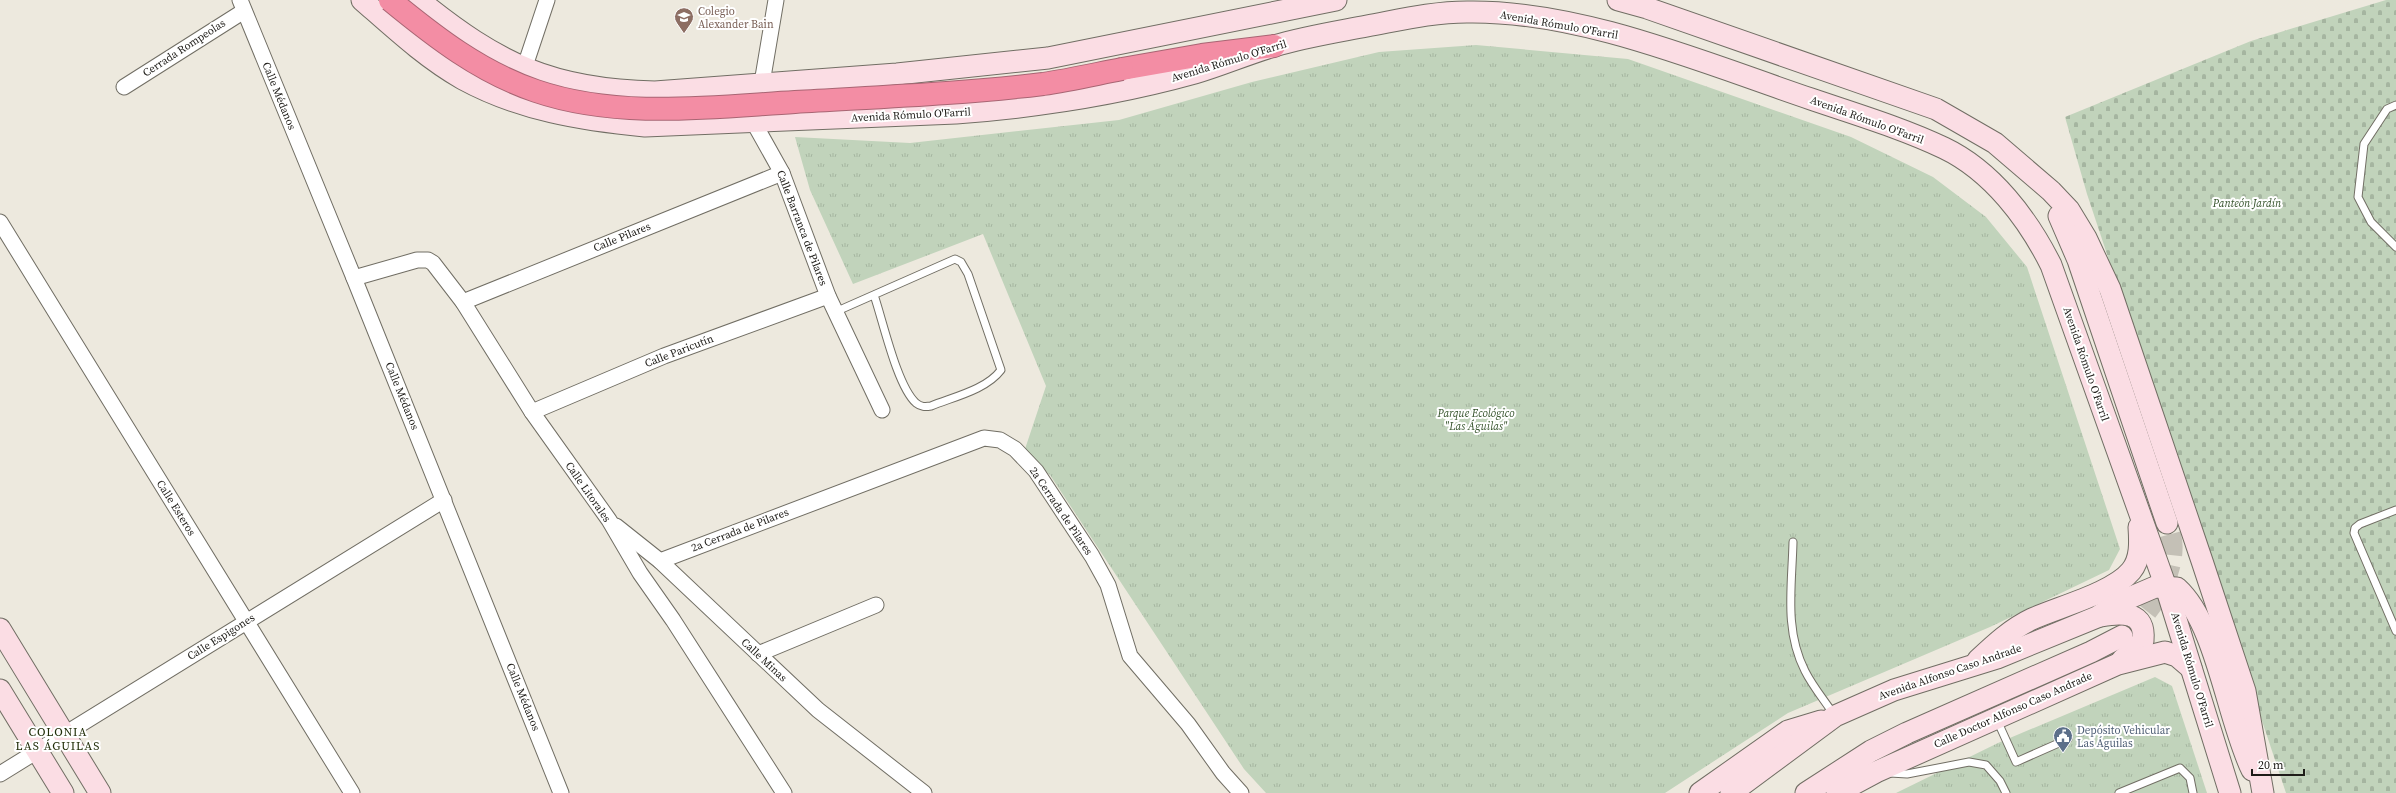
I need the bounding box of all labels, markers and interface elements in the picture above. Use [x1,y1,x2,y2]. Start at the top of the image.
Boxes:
place label: Colegio Alexander Bain [698,4,774,32]
school or university icon: Colegio Alexander Bain [673,6,695,34]
street label: Avenida Rómulo O'Farril [1499,7,1619,43]
street label: Cerrada Rompeolas [140,15,229,80]
street label: Avenida Rómulo O'Farril [1169,36,1289,86]
street label: Calle Médanos [259,60,299,132]
street label: Avenida Rómulo O'Farril [1808,92,1926,148]
street label: Avenida Rómulo O'Farril [851,104,971,126]
street label: Calle Barranca de Pilares [773,168,831,288]
park label: Panteón Jardín [2212,196,2282,211]
street label: Calle Pilares [591,219,653,255]
street label: Avenida Rómulo O'Farril [2059,305,2113,423]
street label: Calle Paricutín [642,331,716,371]
street label: Calle Médanos [382,360,422,432]
park label: Parque Ecológico "Las Águilas" [1436,406,1515,434]
street label: Calle Litorales [562,459,614,525]
street label: 2a Cerrada de Pilares [1026,464,1096,558]
street label: Calle Esteros [153,477,199,539]
street label: 2a Cerrada de Pilares [689,504,791,555]
street label: Calle Espigones [184,610,258,664]
street label: Avenida Rómulo O'Farril [2167,610,2217,730]
street label: Calle Minas [738,635,790,685]
street label: Avenida Alfonso Caso Andrade [1876,640,2024,704]
street label: Calle Médanos [503,661,543,733]
street label: Calle Doctor Alfonso Caso Andrade [1931,668,2095,752]
place label: Depósito Vehicular Las Águilas [2077,723,2170,751]
district label: COLONIA LAS ÁGUILAS [16,724,100,754]
public building icon: Depósito Vehicular Las Águilas [2052,725,2074,753]
scale bar [2252,751,2304,777]
text: 20 m [2258,757,2284,773]

